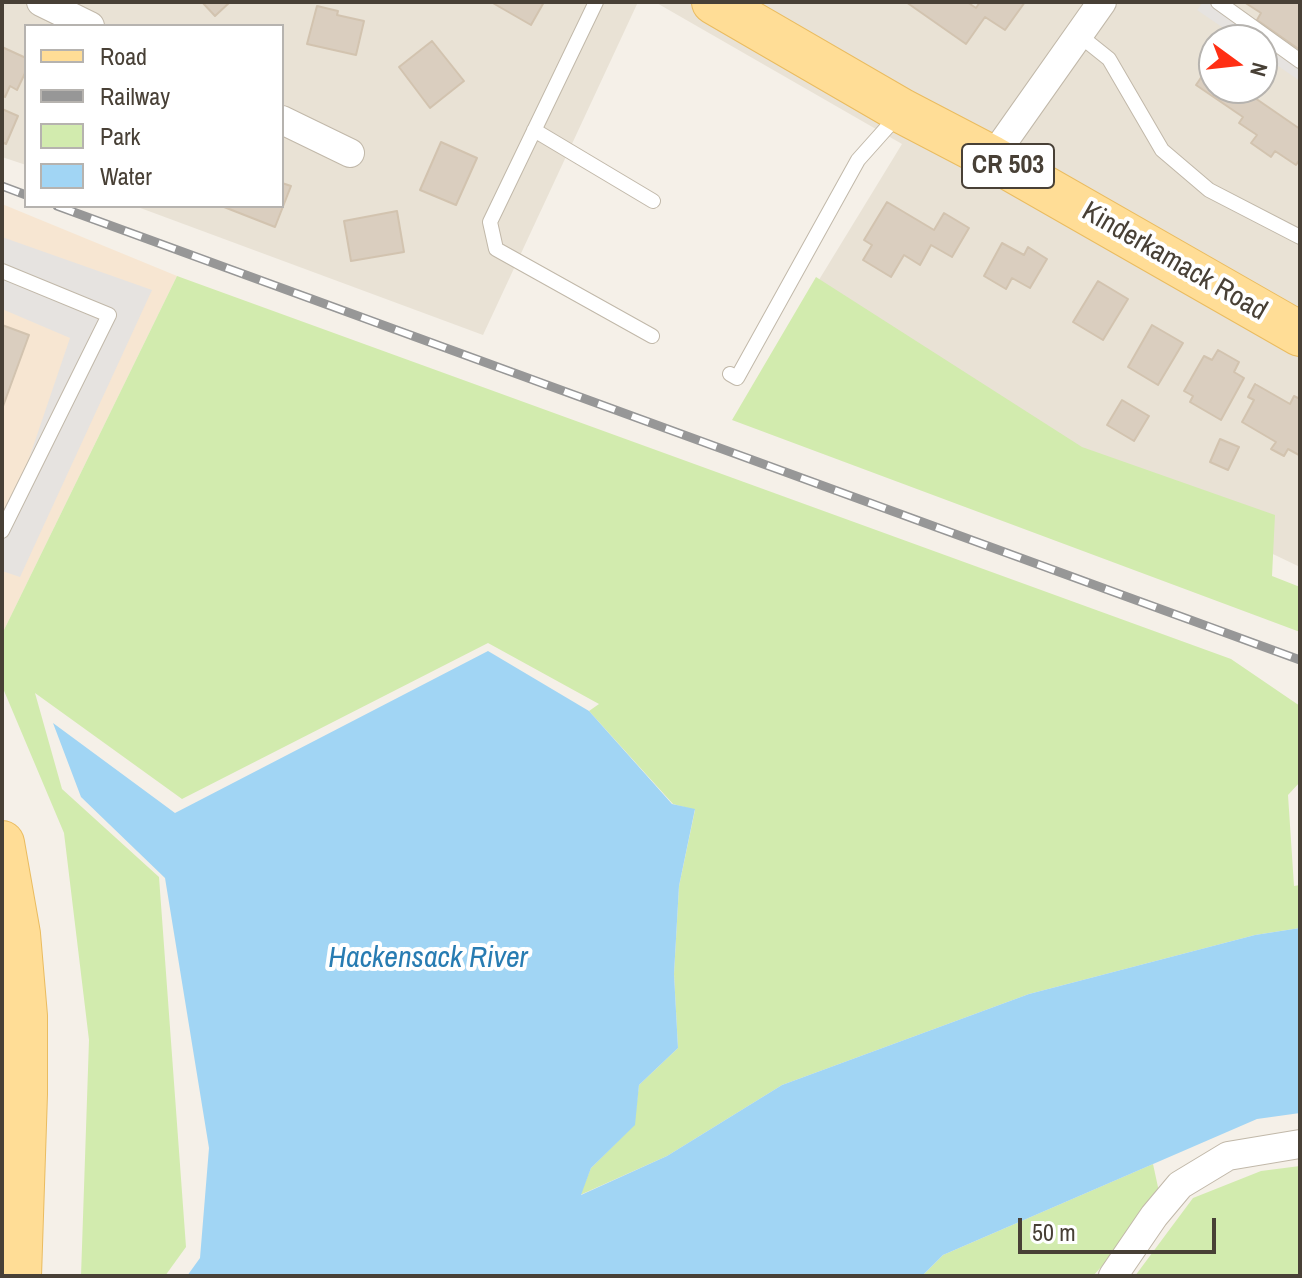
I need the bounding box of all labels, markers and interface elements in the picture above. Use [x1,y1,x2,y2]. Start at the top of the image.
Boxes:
legend [24,24,284,208]
north arrow [1198,24,1278,104]
text: Road [100,40,147,72]
text: N [1243,60,1275,80]
text: Railway [100,80,170,112]
text: Park [100,120,140,152]
road number: CR 503 [962,144,1054,188]
text: Water [100,160,152,192]
street label: Kinderkamack Road [1076,195,1272,329]
water label: Hackensack River [328,941,528,977]
scale bar [1022,1202,1220,1252]
text: 50 m [1032,1216,1076,1248]

